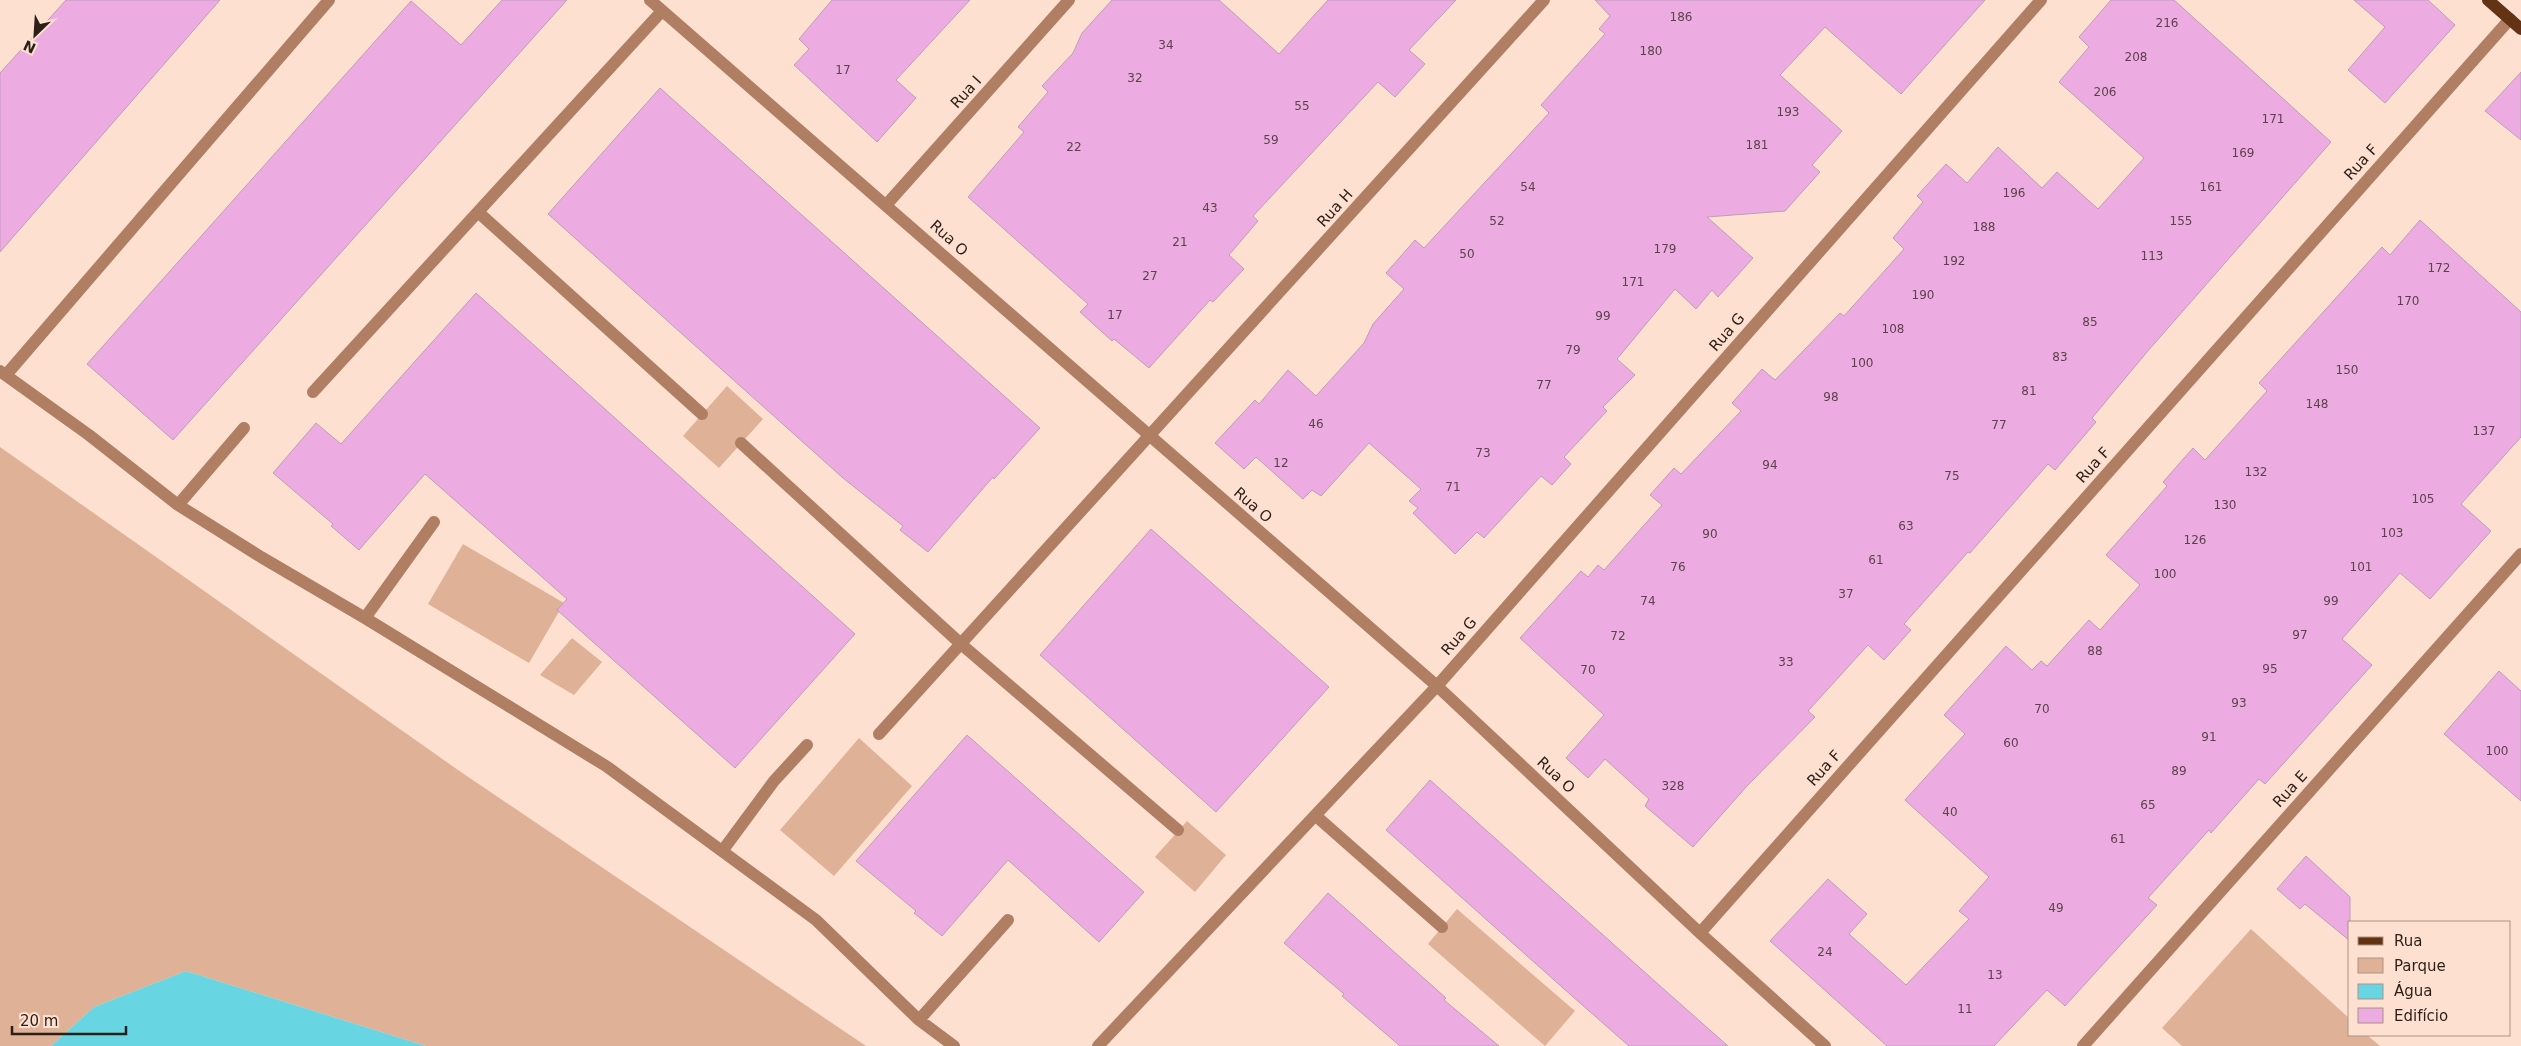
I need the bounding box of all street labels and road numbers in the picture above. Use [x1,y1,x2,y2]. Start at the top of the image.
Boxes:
street label: Rua I [947,72,985,112]
street label: Rua F [2340,140,2382,184]
street label: Rua H [1313,185,1357,231]
street label: Rua O [926,216,972,260]
street label: Rua G [1705,309,1749,355]
street label: Rua F [2072,443,2114,487]
street label: Rua O [1230,483,1276,527]
street label: Rua G [1437,613,1481,659]
street label: Rua F [1803,746,1845,790]
street label: Rua O [1533,753,1579,797]
street label: Rua E [2269,767,2311,811]

